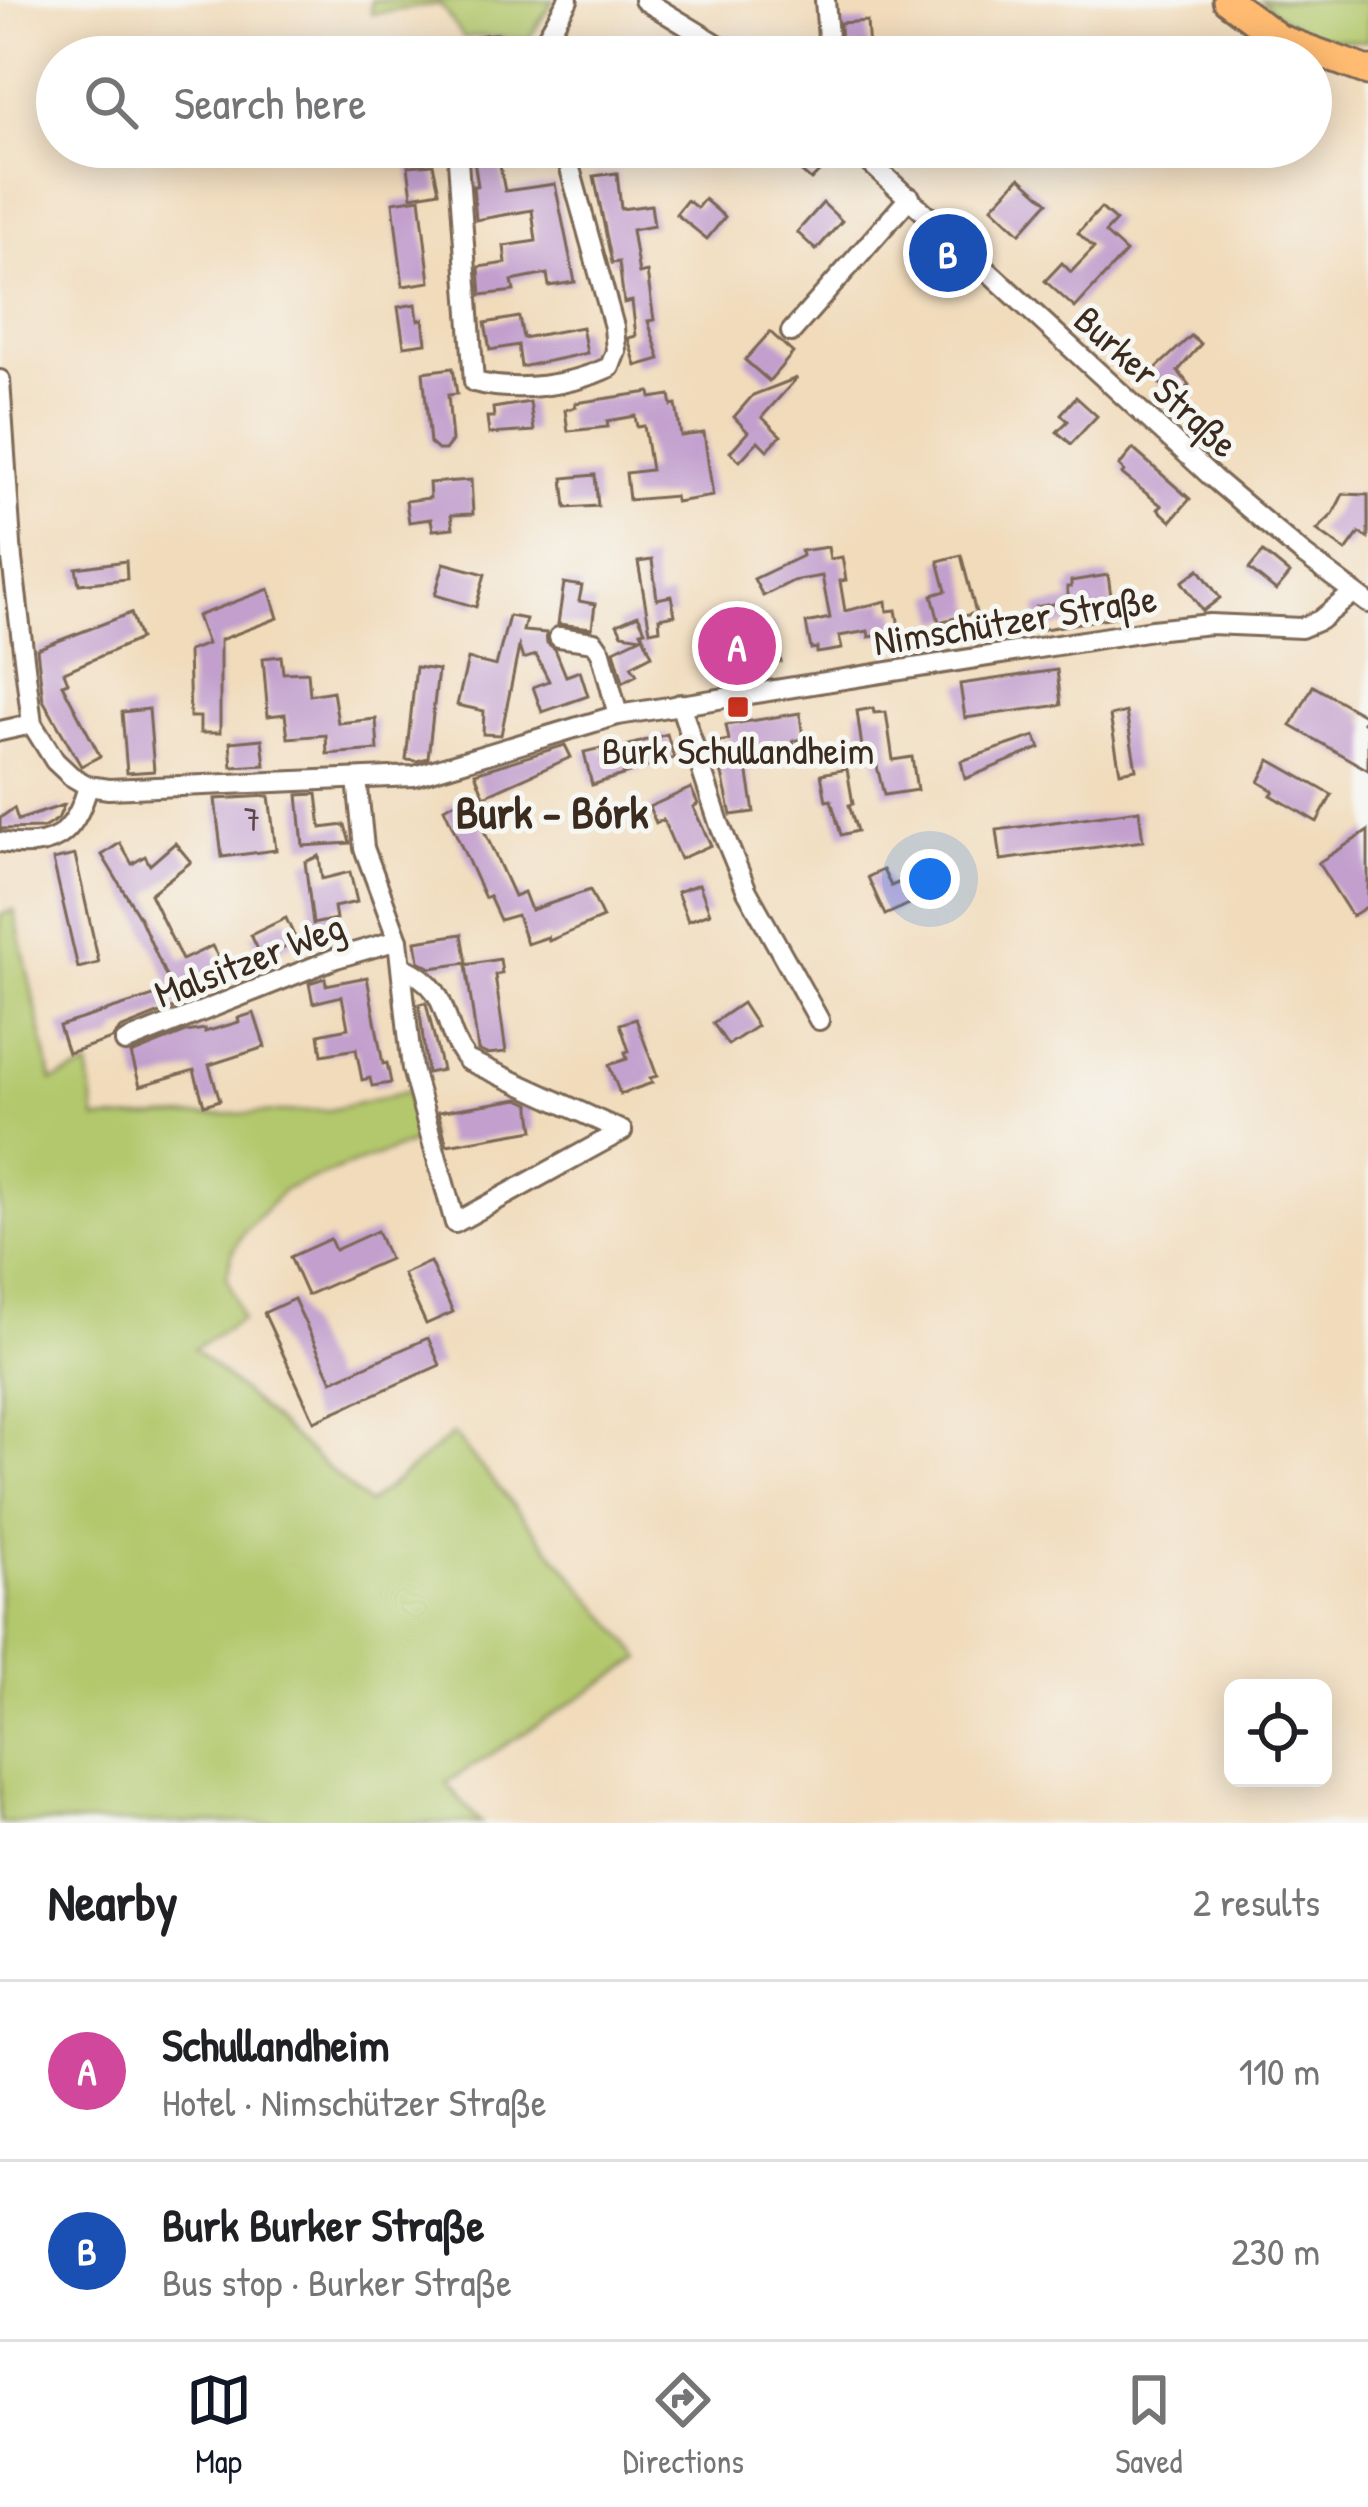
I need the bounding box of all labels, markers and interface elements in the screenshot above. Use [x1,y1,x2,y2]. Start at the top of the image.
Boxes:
search box [36,36,1332,168]
icon: search [78,69,144,135]
text: Search here [174,72,366,133]
pin: B [909,208,987,298]
street label: Burker Straße [1064,293,1250,469]
street label: Nimschützer Straße [870,570,1160,668]
pin: A [698,601,776,691]
marker: Burk Schullandheim [725,694,751,720]
place label: Burk Schullandheim [602,723,874,776]
district label: Burk - Bórk [456,781,649,842]
house number: 7 [244,797,260,841]
your location [900,849,960,909]
street label: Malsitzer Weg [147,899,351,1019]
map controls [1224,1679,1332,1787]
button: locate [1224,1679,1332,1787]
text: Nearby [48,1867,178,1936]
text: 2 results [1193,1875,1320,1928]
text: Schullandheim [162,2014,389,2075]
text: A [77,2044,97,2097]
text: 110 m [1239,2044,1320,2097]
text: Hotel · Nimschützer Straße [162,2075,547,2128]
text: Burk Burker Straße [162,2194,484,2255]
text: B [77,2224,97,2277]
text: 230 m [1231,2224,1320,2277]
text: Bus stop · Burker Straße [162,2255,512,2308]
tab: Map [186,2367,252,2483]
tab: Directions [623,2367,744,2483]
tab: Saved [1115,2367,1182,2483]

